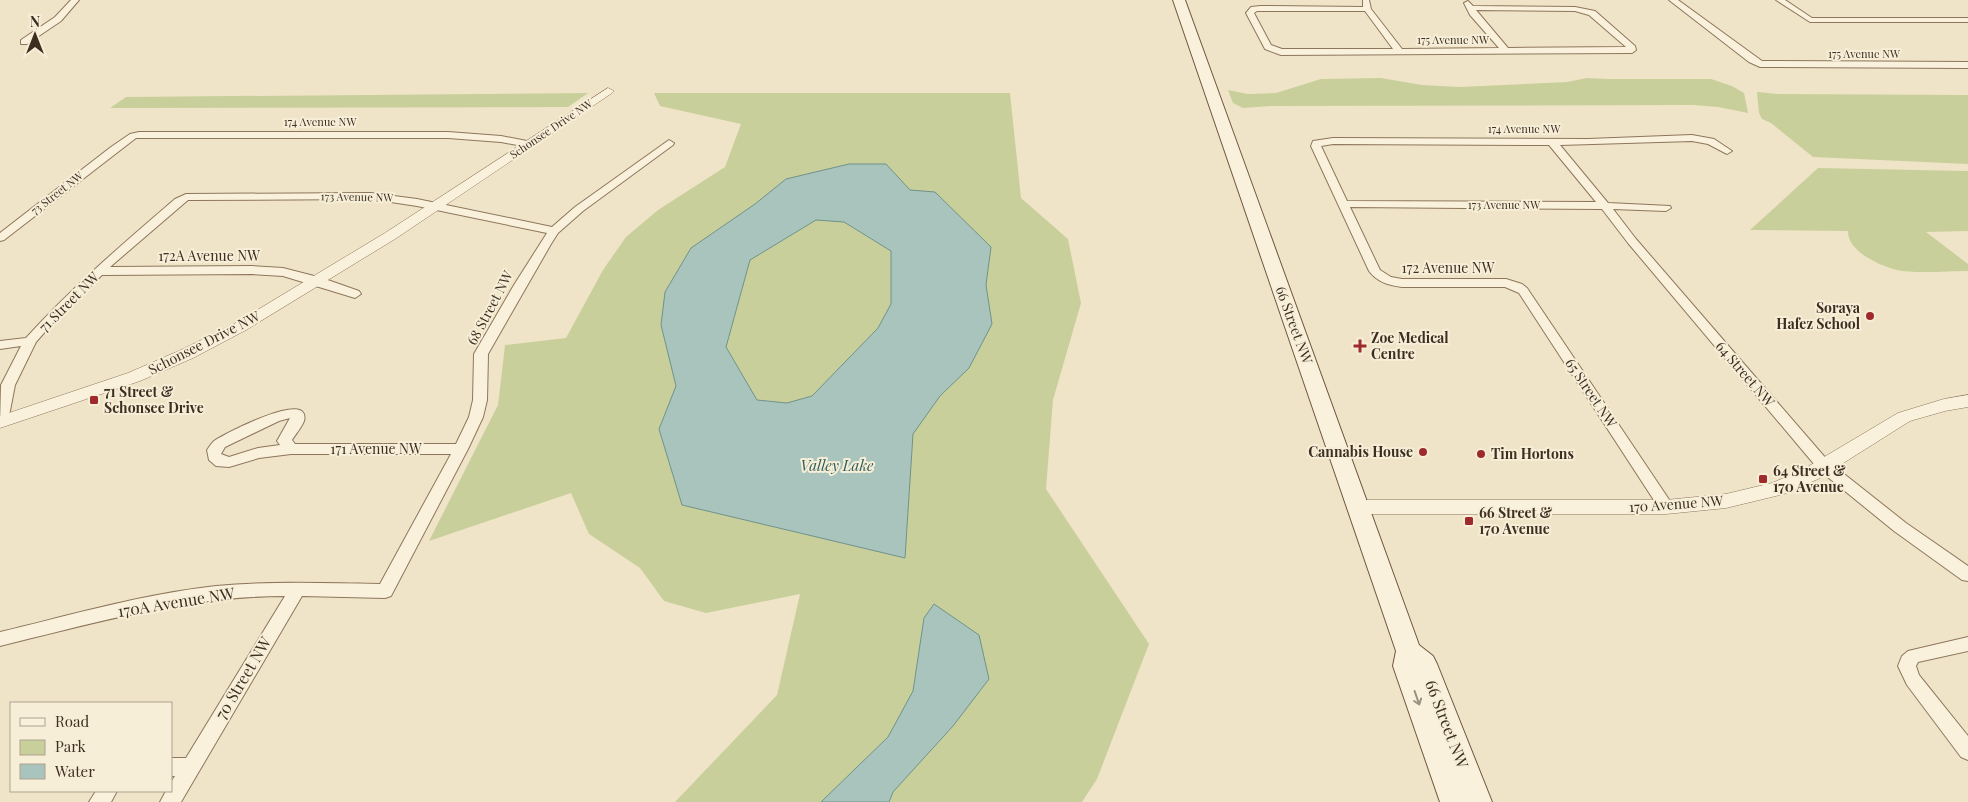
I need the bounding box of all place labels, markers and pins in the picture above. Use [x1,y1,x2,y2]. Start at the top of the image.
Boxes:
place label: Soraya Hafez School [1776,298,1861,333]
marker: Soraya Hafez School [1864,310,1876,322]
place label: Zoe Medical Centre [1371,328,1449,363]
marker: Zoe Medical Centre [1353,339,1367,353]
place label: 71 Street & Schonsee Drive [104,382,204,417]
marker: 71 Street & Schonsee Drive [88,394,100,406]
place label: Cannabis House [1308,442,1413,461]
place label: Tim Hortons [1491,444,1574,463]
marker: Cannabis House [1417,446,1429,458]
marker: Tim Hortons [1475,448,1487,460]
place label: 64 Street & 170 Avenue [1773,461,1846,496]
marker: 64 Street & 170 Avenue [1757,473,1769,485]
place label: 66 Street & 170 Avenue [1479,503,1553,538]
marker: 66 Street & 170 Avenue [1463,515,1475,527]

